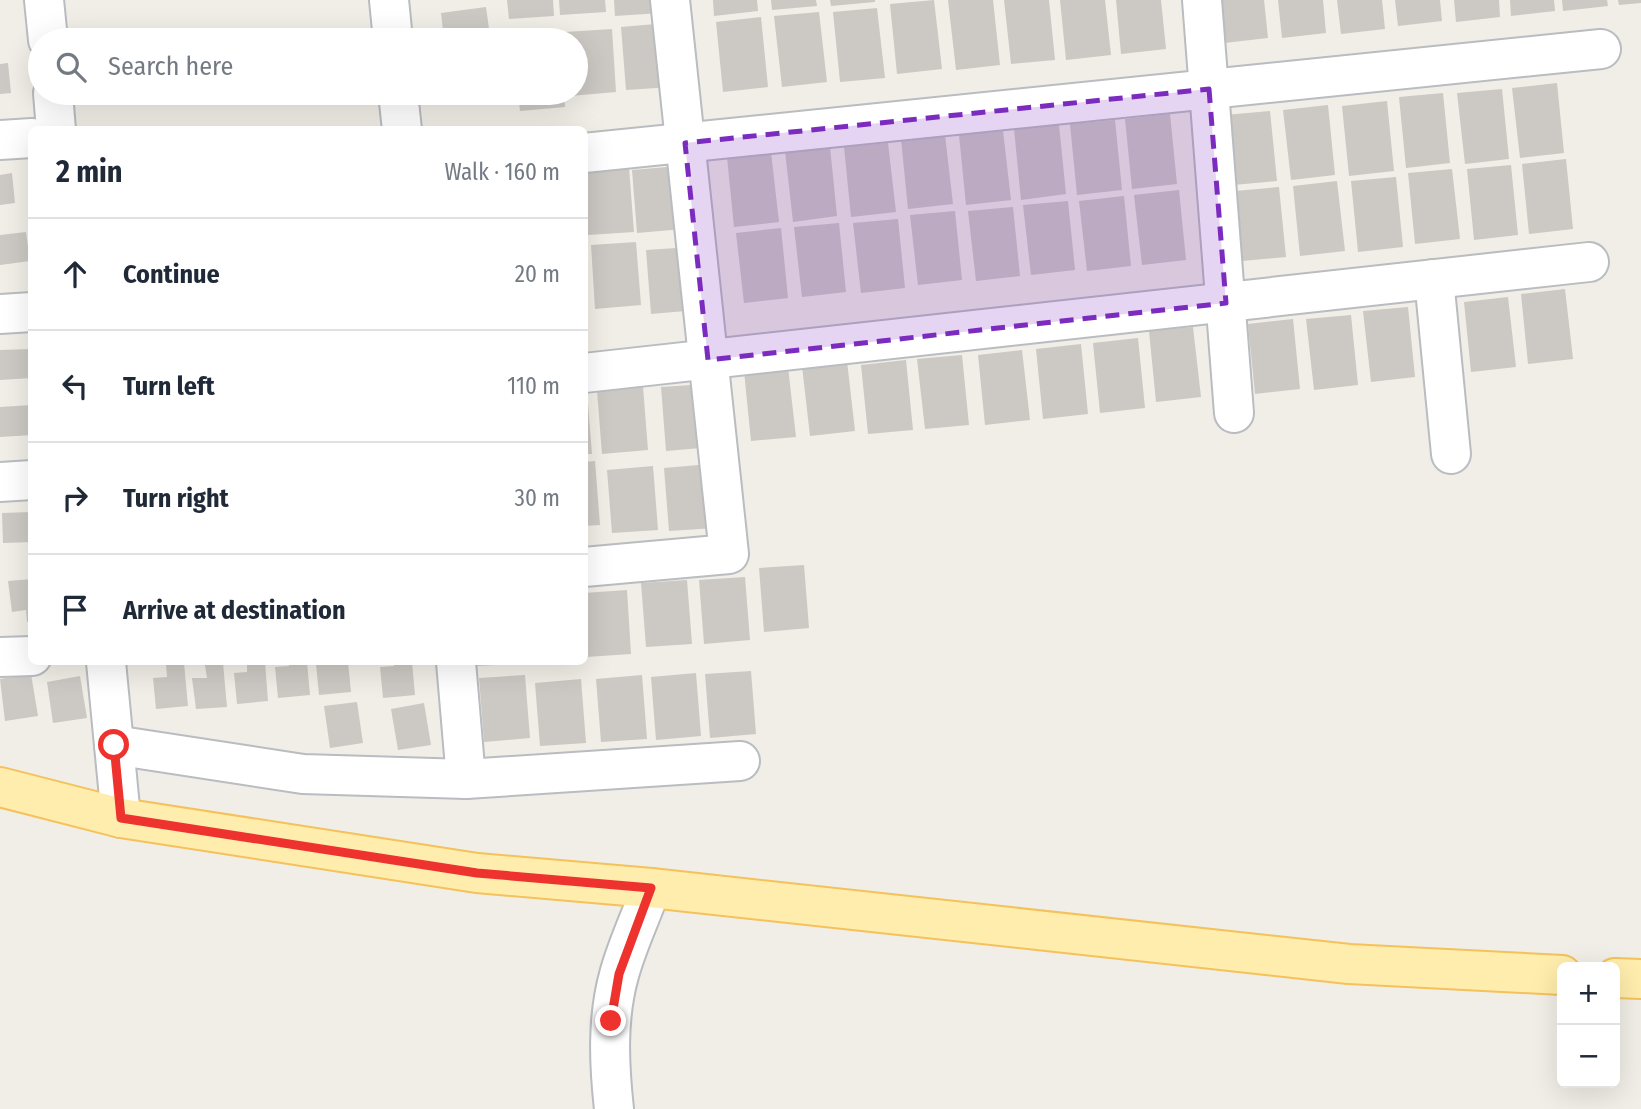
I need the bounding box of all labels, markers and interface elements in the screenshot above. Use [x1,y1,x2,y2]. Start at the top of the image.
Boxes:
search box [28,28,588,105]
icon: search [52,48,90,86]
text: Search here [108,51,233,82]
text: 2 min [56,154,123,190]
text: Walk · 160 m [444,158,560,186]
icon: ahead [56,255,94,293]
text: Continue [123,259,220,290]
text: 20 m [515,260,560,288]
icon: left [56,367,94,405]
text: Turn left [123,371,215,402]
text: 110 m [507,372,560,400]
icon: right [56,479,94,517]
text: Turn right [123,483,229,514]
text: 30 m [515,484,560,512]
icon: arrive [56,591,94,629]
text: Arrive at destination [123,595,346,626]
route start [98,729,129,760]
map controls [1557,962,1620,1088]
button: + [1557,962,1620,1025]
route end [595,1005,626,1036]
button: − [1557,1025,1620,1088]

